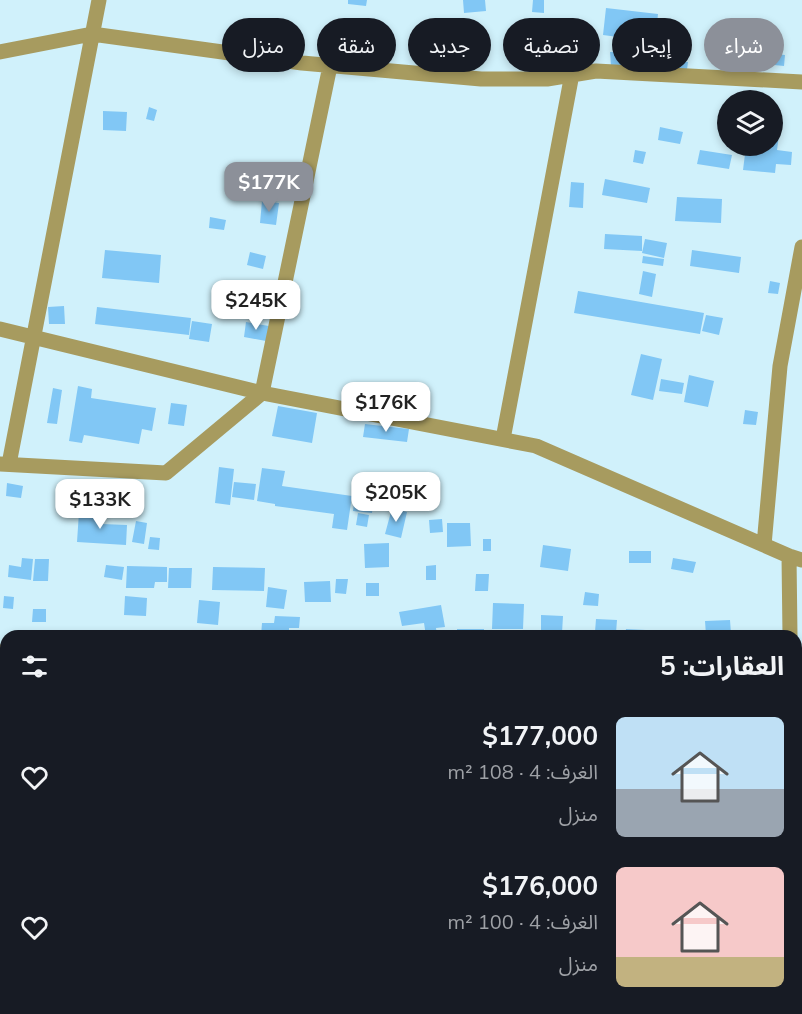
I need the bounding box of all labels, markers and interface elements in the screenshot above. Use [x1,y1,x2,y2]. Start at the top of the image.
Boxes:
chip: منزل [222,18,305,72]
chip: شقة [317,18,396,72]
chip: جديد [408,18,491,72]
chip: تصفية [503,18,600,72]
chip: إيجار [612,18,692,72]
chip: شراء [704,18,784,72]
map controls [717,90,783,156]
button: layers [717,90,783,156]
pin: $177K [227,162,311,213]
text: $177K [238,169,300,194]
pin: $245K [214,280,298,331]
text: $245K [225,287,287,312]
pin: $176K [344,382,428,433]
text: $176K [355,389,417,414]
pin: $205K [354,472,438,523]
pin: $133K [58,479,142,530]
text: $205K [365,479,427,504]
text: $133K [69,486,131,511]
text: العقارات: 5 [660,649,784,682]
icon: filters [18,650,51,683]
text: $177,000 [482,719,598,752]
icon: home [664,741,736,813]
text: الغرف: 4 · 108 m² [447,759,598,784]
icon: heart [18,761,51,794]
text: منزل [559,801,598,826]
text: $176,000 [482,869,598,902]
icon: home [664,891,736,963]
text: الغرف: 4 · 100 m² [447,909,598,934]
icon: heart [18,911,51,944]
text: منزل [559,951,598,976]

